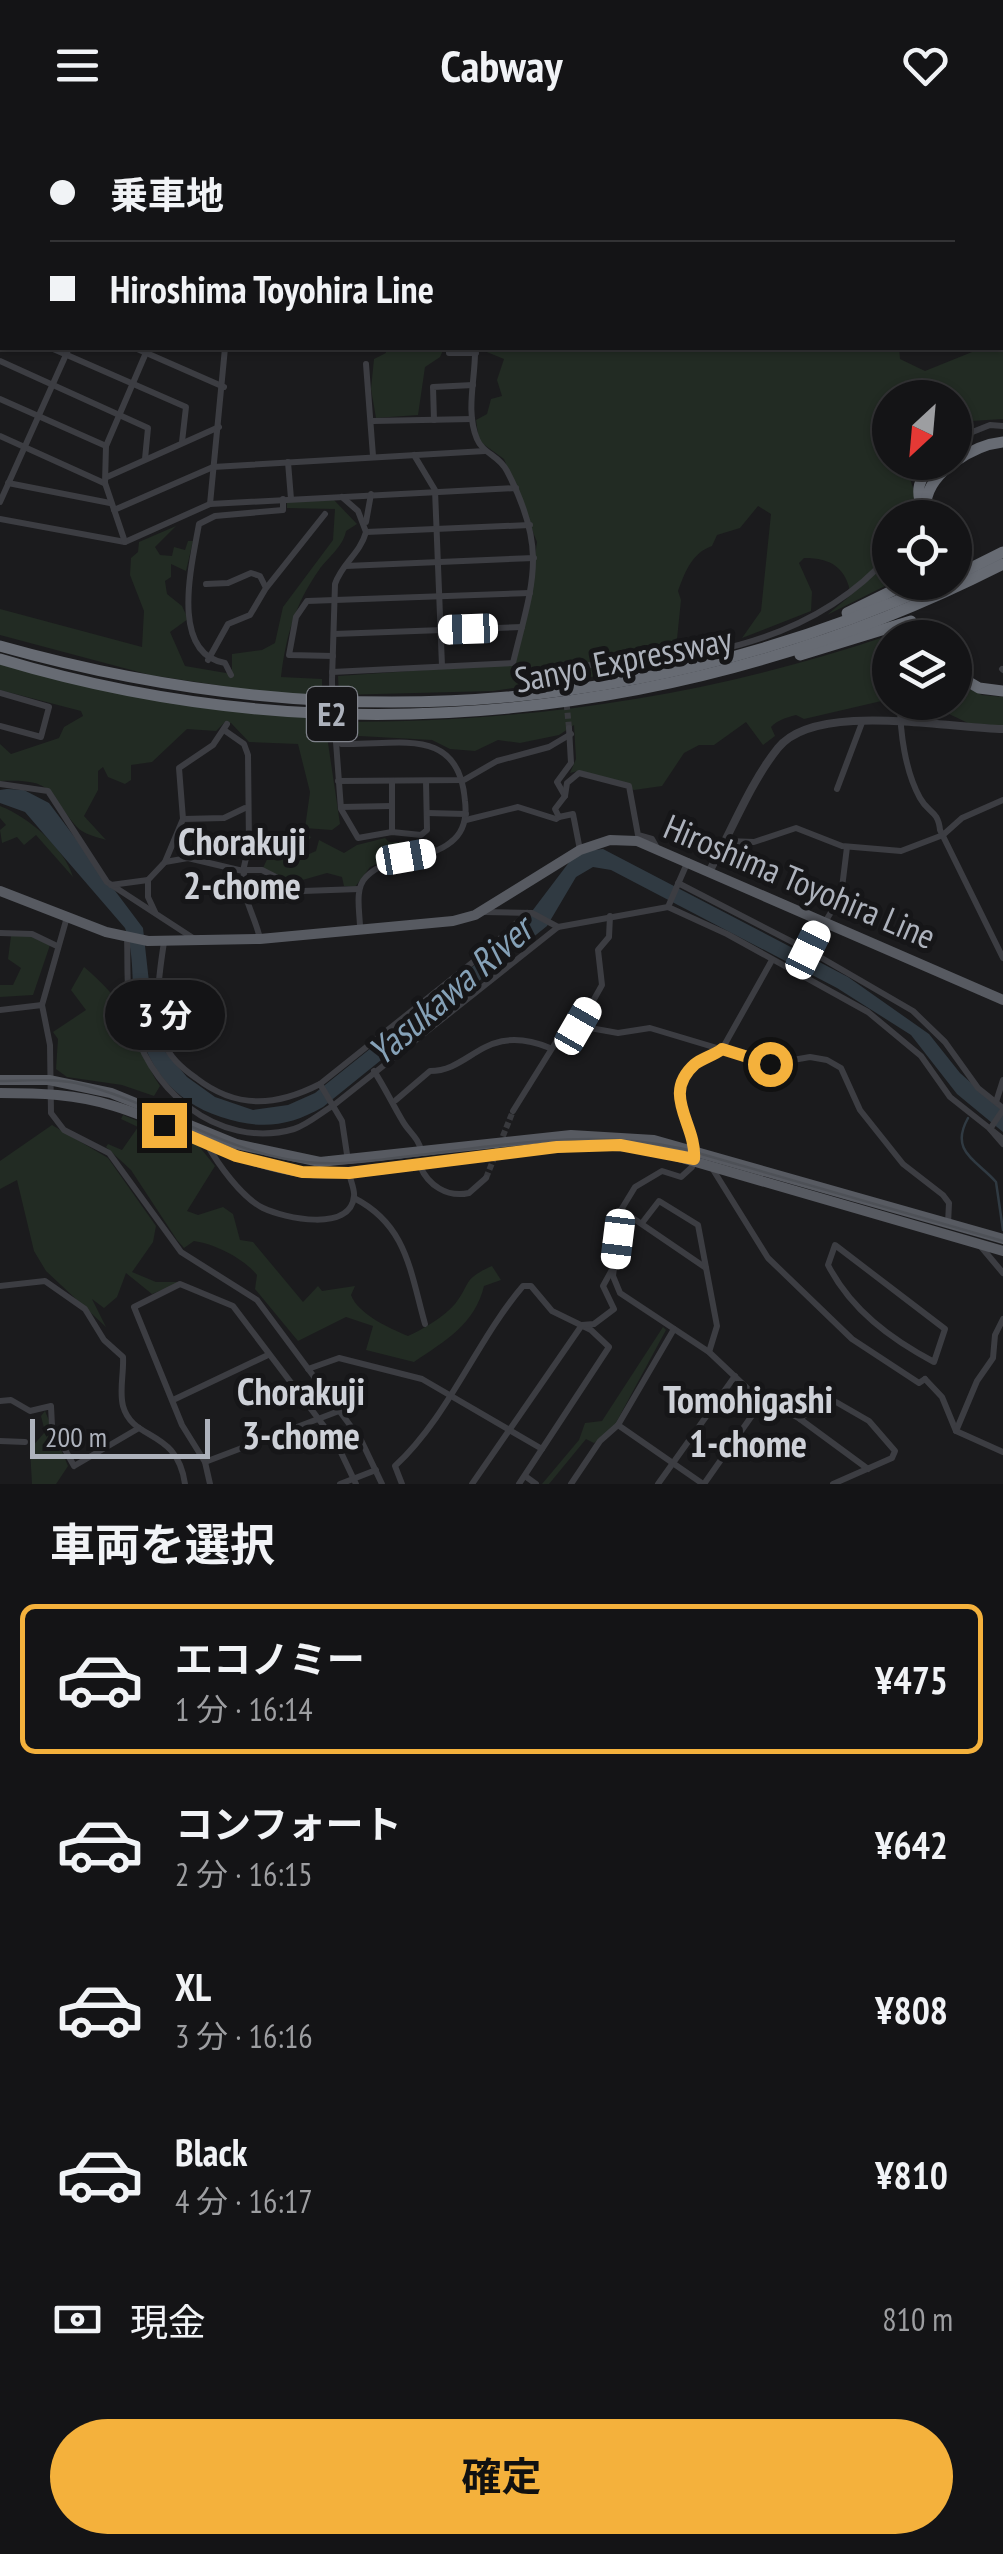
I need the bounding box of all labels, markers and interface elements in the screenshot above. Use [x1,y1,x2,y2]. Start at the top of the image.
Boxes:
text: Cabway [441,36,562,94]
icon: menu [50,38,105,93]
icon: heart [898,38,953,93]
text: 乗車地 [110,170,224,219]
text: Hiroshima Toyohira Line [110,264,434,313]
north arrow [872,380,972,480]
map controls [872,380,972,720]
button: locate [872,500,972,600]
car [437,613,499,645]
street label: Sanyo Expressway [511,615,736,703]
button: layers [872,620,972,720]
road number: E2 [307,687,357,741]
street label: Hiroshima Toyohira Line [657,803,943,959]
district label: Chorakuji 2-chome [178,816,306,909]
car [374,837,438,877]
water label: Yasukawa River [356,902,545,1075]
car [781,916,835,984]
callout: 3 分 [104,980,224,1050]
car [550,993,606,1059]
text: 3 分 [138,994,192,1036]
route start [748,1042,793,1087]
route end [142,1103,187,1148]
car [599,1207,637,1271]
district label: Chorakuji 3-chome [237,1366,365,1459]
district label: Tomohigashi 1-chome [663,1374,833,1467]
scale bar [30,1414,210,1458]
text: 200 m [45,1418,107,1455]
text: 車両を選択 [50,1515,275,1573]
icon: car [55,1634,145,1724]
text: エコノミー [175,1634,365,1683]
text: ¥475 [875,1655,948,1704]
text: 1 分 · 16:14 [175,1688,313,1730]
icon: car [55,1799,145,1889]
text: コンフォート [175,1799,402,1848]
text: ¥642 [875,1820,948,1869]
text: 2 分 · 16:15 [175,1853,313,1895]
text: XL [175,1962,211,2011]
icon: car [55,1964,145,2054]
text: ¥808 [875,1985,948,2034]
text: 3 分 · 16:16 [175,2015,313,2057]
text: Black [175,2127,248,2176]
icon: car [55,2129,145,2219]
text: ¥810 [875,2150,948,2199]
text: 4 分 · 16:17 [175,2180,313,2222]
icon: cash [50,2292,105,2347]
text: 現金 [130,2297,206,2346]
text: 810 m [882,2298,953,2340]
button: 確定 [50,2419,953,2534]

